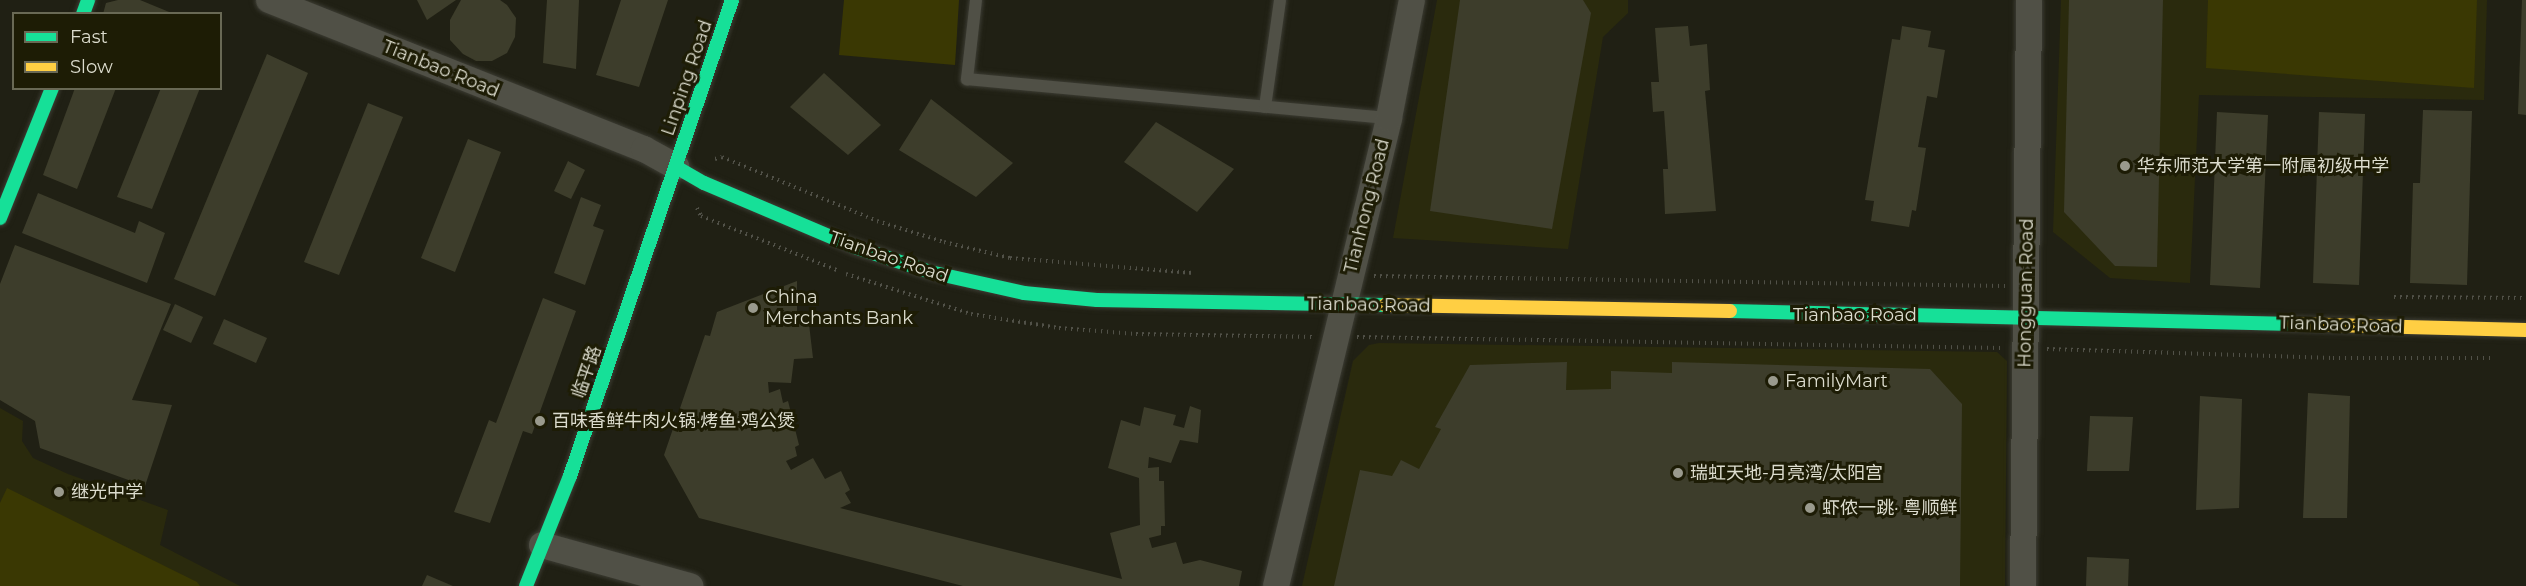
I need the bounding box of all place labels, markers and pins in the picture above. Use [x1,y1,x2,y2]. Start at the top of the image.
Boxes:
place label: 华东师范大学第一附属初级中学 [2137,155,2389,177]
marker: 华东师范大学第一附属初级中学 [2118,159,2132,173]
place label: China Merchants Bank [765,287,913,330]
marker: China Merchants Bank [746,301,760,315]
place label: FamilyMart [1785,370,1888,392]
marker: FamilyMart [1766,374,1780,388]
place label: 百味香鲜牛肉火锅·烤鱼·鸡公煲 [552,410,795,432]
marker: 百味香鲜牛肉火锅·烤鱼·鸡公煲 [533,414,547,428]
place label: 瑞虹天地-月亮湾/太阳宫 [1690,462,1883,484]
marker: 瑞虹天地-月亮湾/太阳宫 [1671,466,1685,480]
place label: 继光中学 [71,481,143,503]
marker: 继光中学 [52,485,66,499]
place label: 虾侬一跳· 粤顺鲜 [1822,497,1957,519]
marker: 虾侬一跳· 粤顺鲜 [1803,501,1817,515]

